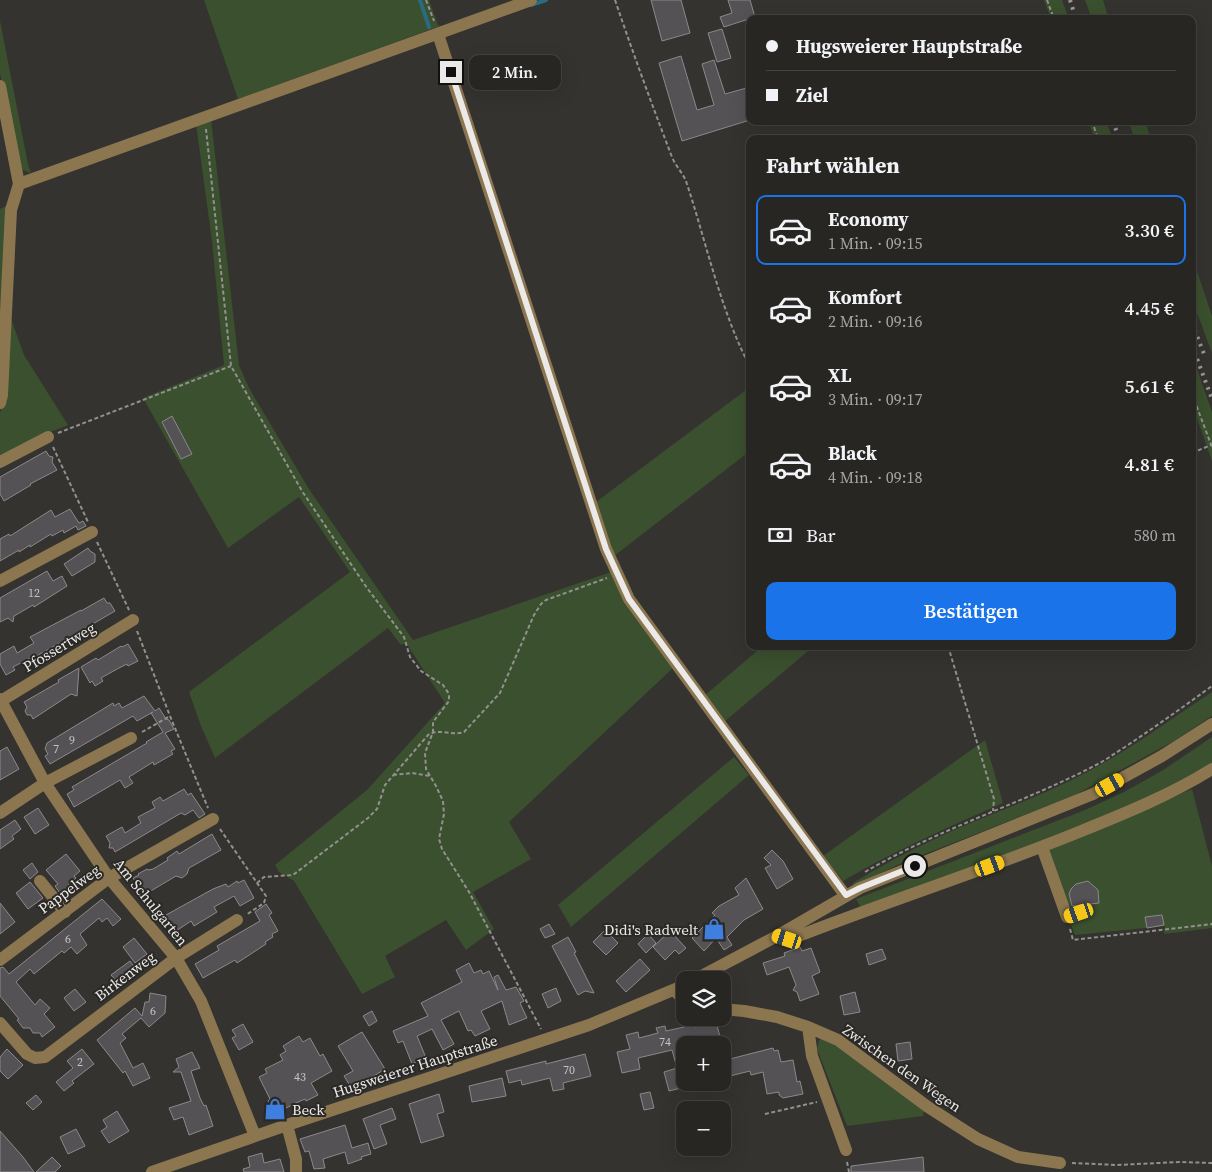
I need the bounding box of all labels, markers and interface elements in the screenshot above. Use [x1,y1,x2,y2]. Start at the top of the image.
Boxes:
text: Hugsweierer Hauptstraße [796,33,1022,59]
callout: 2 Min. [468,54,561,90]
route end [440,61,462,83]
text: 2 Min. [492,61,538,83]
text: Ziel [796,82,828,108]
text: Fahrt wählen [766,150,900,180]
text: Economy [828,206,909,232]
icon: car [768,208,813,253]
text: 3.30 € [1125,217,1174,243]
text: 1 Min. · 09:15 [828,232,922,254]
text: Komfort [828,284,902,310]
icon: car [768,286,813,331]
text: 4.45 € [1125,295,1174,321]
text: 2 Min. · 09:16 [828,310,922,332]
text: XL [828,362,851,388]
icon: car [768,364,813,409]
text: 5.61 € [1125,373,1174,399]
text: 3 Min. · 09:17 [828,388,922,410]
text: Black [828,440,877,466]
icon: car [768,442,813,487]
text: 4.81 € [1125,451,1174,477]
text: 4 Min. · 09:18 [828,466,922,488]
icon: cash [766,521,794,549]
text: Bar [806,522,836,548]
text: 580 m [1134,524,1176,546]
button: Bestätigen [766,582,1176,640]
house number: 12 [28,585,40,601]
street label: Pfossertweg [19,617,99,677]
house number: 9 [69,732,75,748]
house number: 7 [53,741,59,757]
car [1093,771,1126,799]
street label: Am Schulgarten [109,854,193,950]
car [973,854,1006,878]
route start [904,855,926,877]
street label: Pappelweg [34,859,104,919]
car [1062,901,1095,925]
shop icon: Didi's Radwelt [701,916,727,942]
place label: Didi's Radwelt [604,919,698,940]
car [770,927,803,951]
house number: 6 [65,931,71,947]
street label: Birkenweg [90,946,160,1006]
map controls [676,971,731,1156]
button: layers [676,971,731,1026]
house number: 6 [150,1003,156,1019]
street label: Zwischen den Wegen [839,1019,965,1117]
street label: Hugsweierer Hauptstraße [330,1029,500,1103]
house number: 74 [659,1034,671,1050]
button: + [676,1036,731,1091]
house number: 2 [77,1054,83,1070]
house number: 70 [563,1062,575,1078]
house number: 43 [294,1069,306,1085]
shop icon: Beck [262,1096,288,1122]
place label: Beck [292,1099,325,1120]
button: − [676,1101,731,1156]

